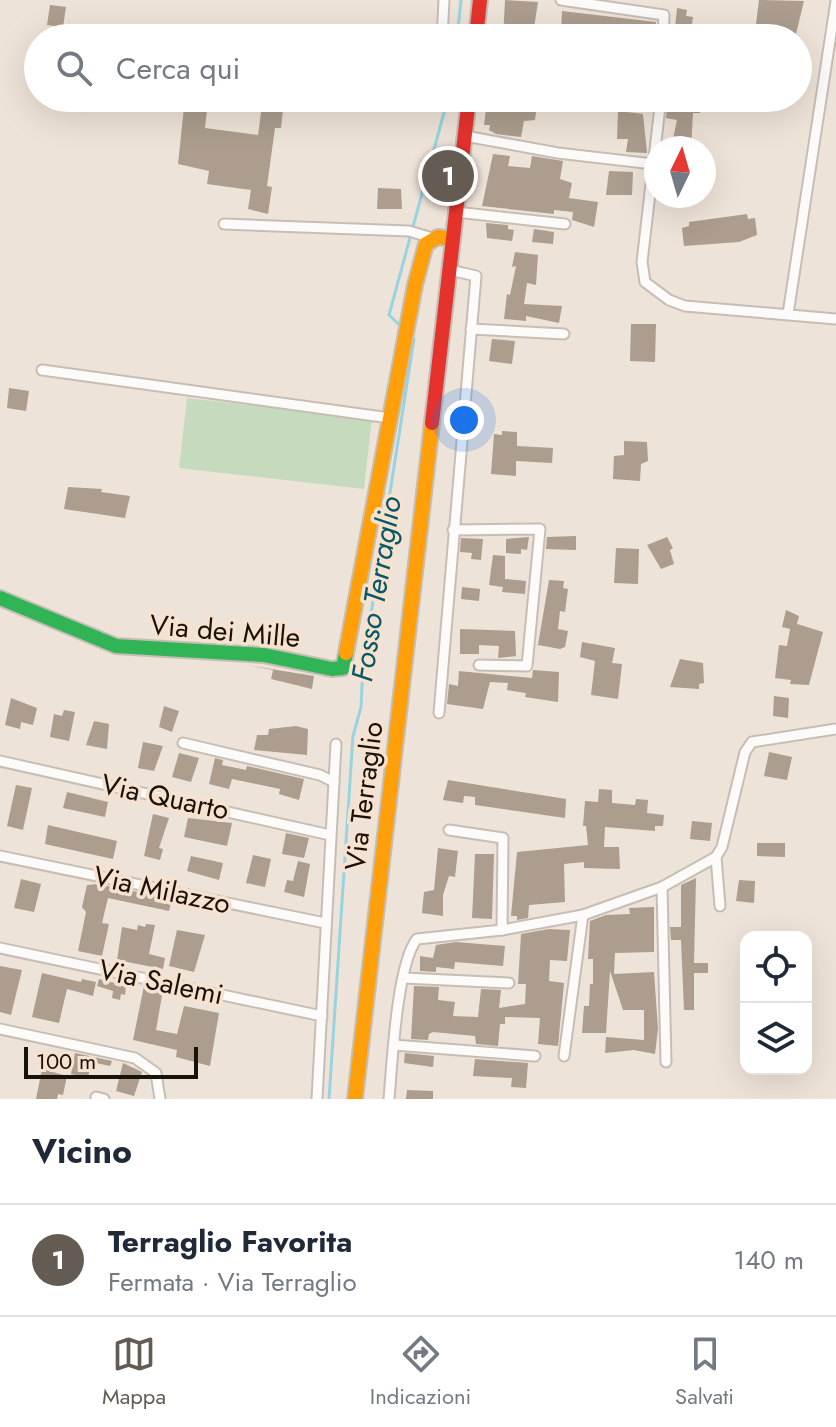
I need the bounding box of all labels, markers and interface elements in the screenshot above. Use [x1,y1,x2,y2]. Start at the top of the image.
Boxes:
search box [24,24,812,112]
icon: search [52,46,96,90]
text: Cerca qui [116,47,240,90]
north arrow [644,136,716,208]
pin: 1 [422,146,474,206]
your location [444,400,484,440]
water label: Fosso Terraglio [340,493,412,685]
street label: Via dei Mille [148,604,302,658]
street label: Via Terraglio [335,719,393,873]
street label: Via Quarto [97,763,233,831]
street label: Via Milazzo [90,856,234,924]
map controls [740,931,812,1075]
button: locate [740,931,812,1003]
street label: Via Salemi [95,949,227,1015]
button: layers [740,1003,812,1075]
scale bar [24,1043,198,1079]
text: 100 m [36,1045,96,1077]
text: Vicino [32,1127,132,1176]
text: Terraglio Favorita [108,1220,352,1263]
text: 1 [51,1241,65,1279]
text: 140 m [733,1241,804,1279]
text: Fermata · Via Terraglio [108,1263,357,1301]
tab: Mappa [102,1332,166,1412]
tab: Indicazioni [370,1332,471,1412]
tab: Salvati [675,1332,734,1412]

